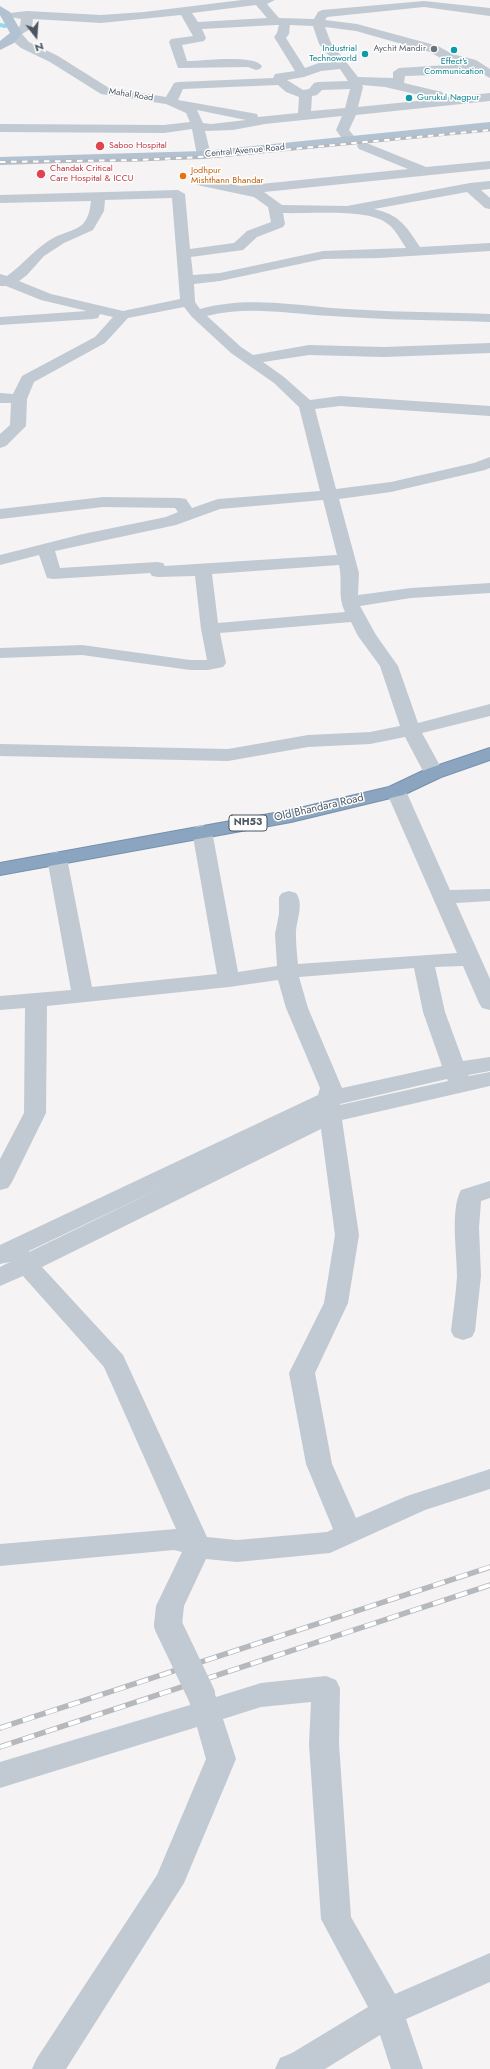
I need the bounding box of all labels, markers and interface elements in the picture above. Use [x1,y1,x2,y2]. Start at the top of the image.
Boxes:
north arrow [16,16,56,56]
text: N [33,39,46,56]
place label: Industrial Technoworld [309,44,357,65]
place label: Aychit Mandir [374,44,426,54]
marker: Aychit Mandir [429,44,439,54]
marker: Effect's Communication [449,45,459,55]
marker: Industrial Technoworld [360,49,370,59]
place label: Effect's Communication [424,57,484,78]
street label: Mahal Road [108,86,154,104]
marker: Gurukul Nagpur [404,93,414,103]
place label: Gurukul Nagpur [417,93,479,103]
marker: Saboo Hospital [94,140,106,152]
place label: Saboo Hospital [109,141,167,151]
street label: Central Avenue Road [205,142,285,160]
place label: Chandak Critical Care Hospital & ICCU [50,164,133,185]
place label: Jodhpur Mishthann Bhandar [191,166,264,187]
marker: Chandak Critical Care Hospital & ICCU [35,168,47,180]
marker: Jodhpur Mishthann Bhandar [178,171,188,181]
street label: Old Bhandara Road [273,791,365,825]
road number: NH53 [229,815,267,831]

